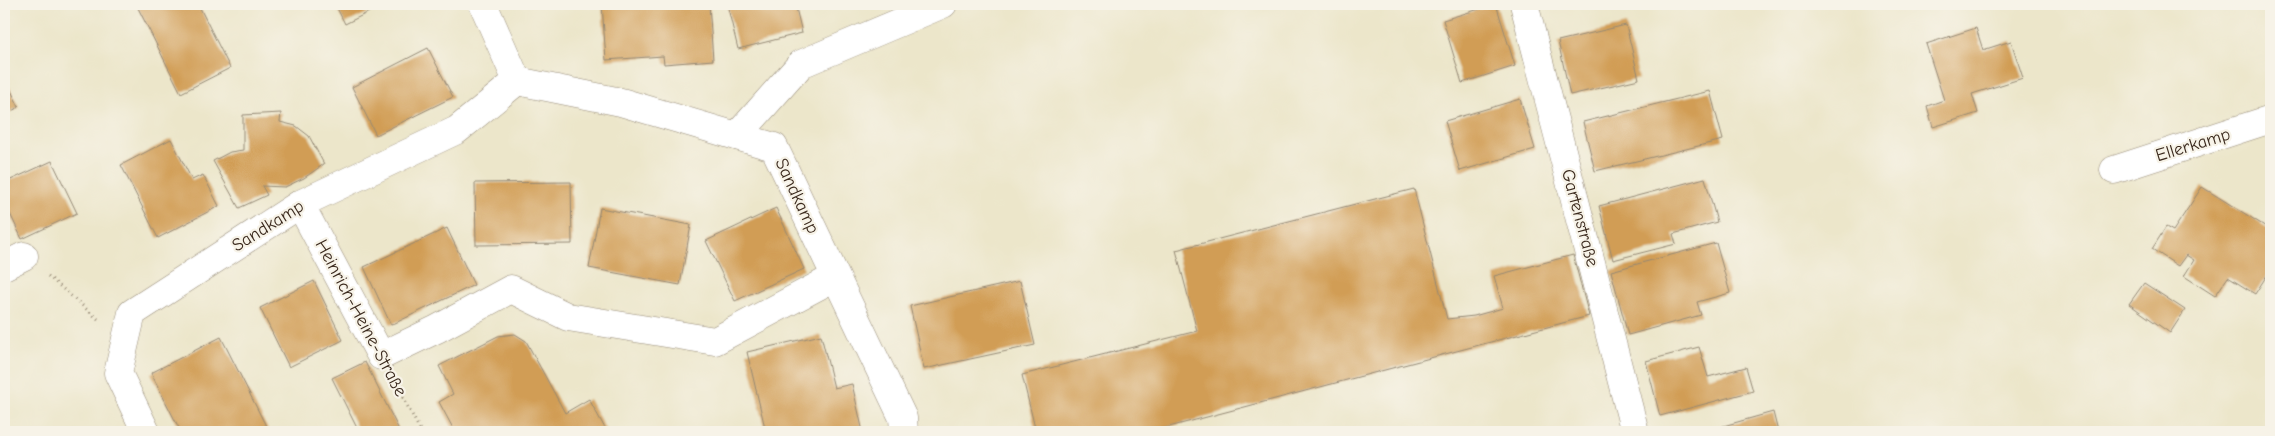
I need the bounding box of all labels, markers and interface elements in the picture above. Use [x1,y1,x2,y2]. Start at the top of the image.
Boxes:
street label: Ellerkamp [2153,124,2233,166]
street label: Sandkamp [770,155,824,237]
street label: Gartenstraße [1557,167,1603,269]
street label: Sandkamp [228,196,308,256]
street label: Heinrich-Heine-Straße [311,236,411,400]

